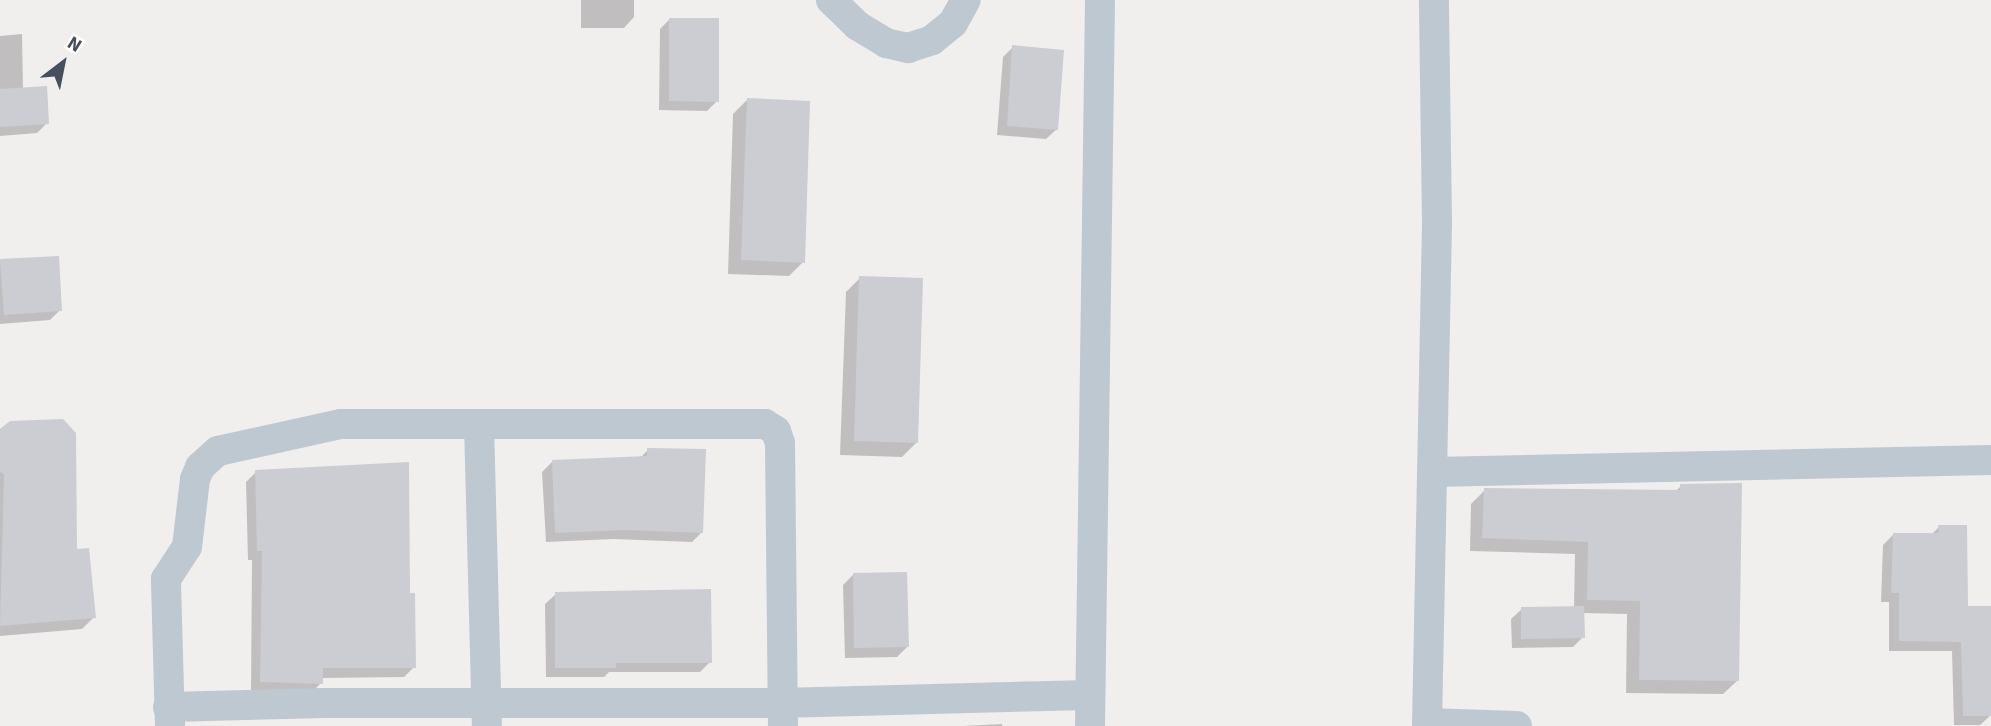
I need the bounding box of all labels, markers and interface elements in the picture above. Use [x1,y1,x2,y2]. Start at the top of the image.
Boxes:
north arrow [28,28,98,98]
text: N [62,30,87,60]

